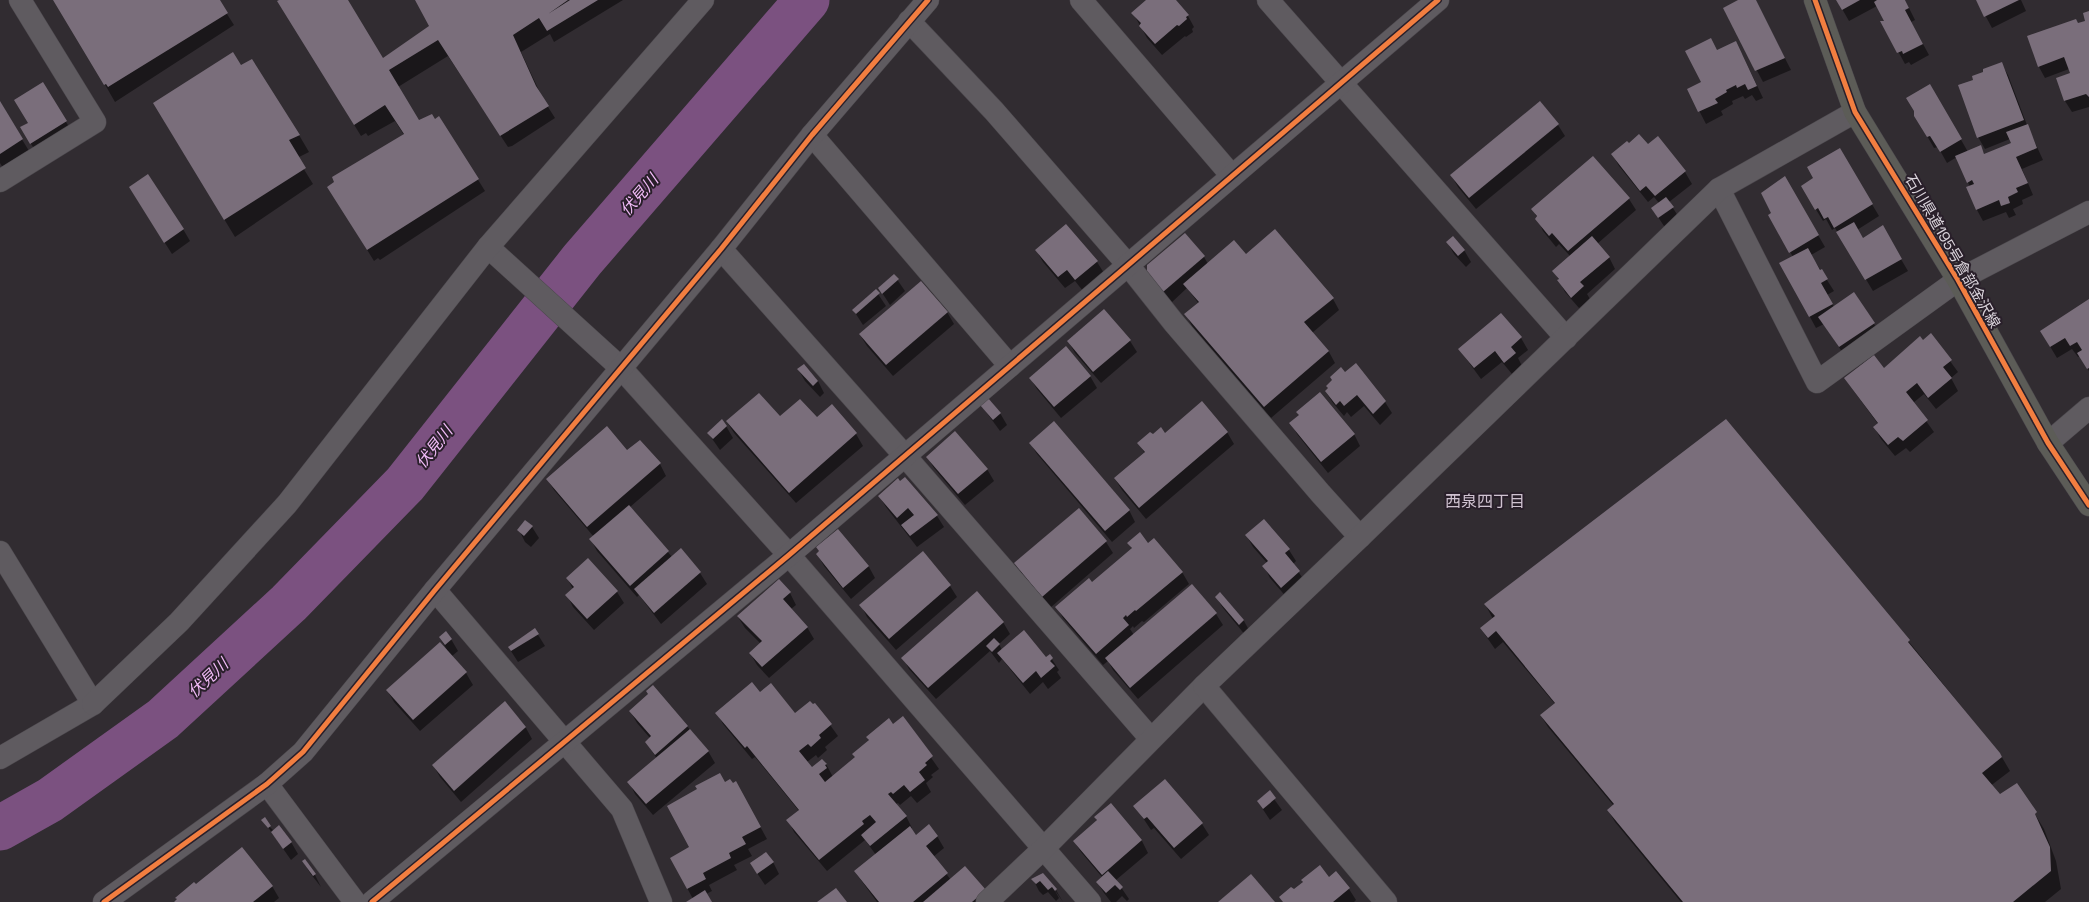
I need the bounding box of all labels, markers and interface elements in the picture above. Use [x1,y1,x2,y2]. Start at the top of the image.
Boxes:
water label: 伏見川 [615,168,664,220]
street label: 石川県道195号倉部金沢線 [1901,171,2005,331]
water label: 伏見川 [411,420,458,472]
district label: 西泉四丁目 [1445,491,1525,512]
water label: 伏見川 [183,653,234,702]

